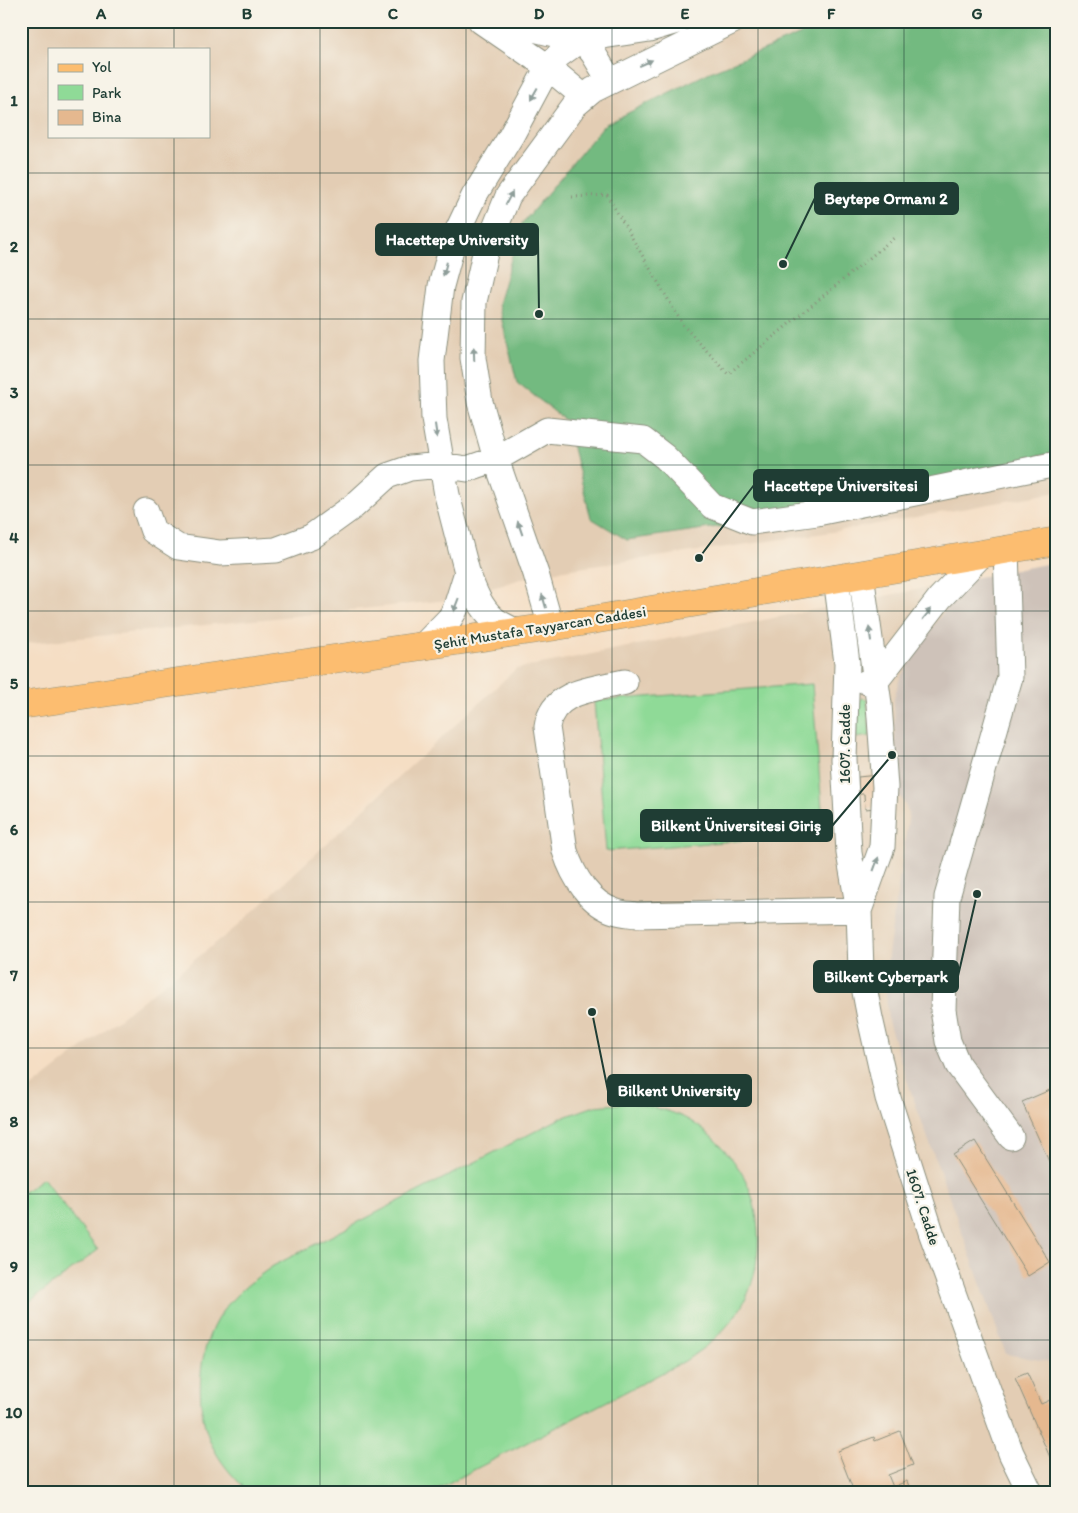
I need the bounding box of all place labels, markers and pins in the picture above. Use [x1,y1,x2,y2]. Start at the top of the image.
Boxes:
callout: Beytepe Ormanı 2 [815,183,958,214]
callout: Hacettepe University [376,224,538,255]
callout: Hacettepe Üniversitesi [754,470,928,501]
callout: Bilkent Üniversitesi Giriş [641,810,832,841]
callout: Bilkent Cyberpark [814,961,958,992]
callout: Bilkent University [608,1075,751,1106]

